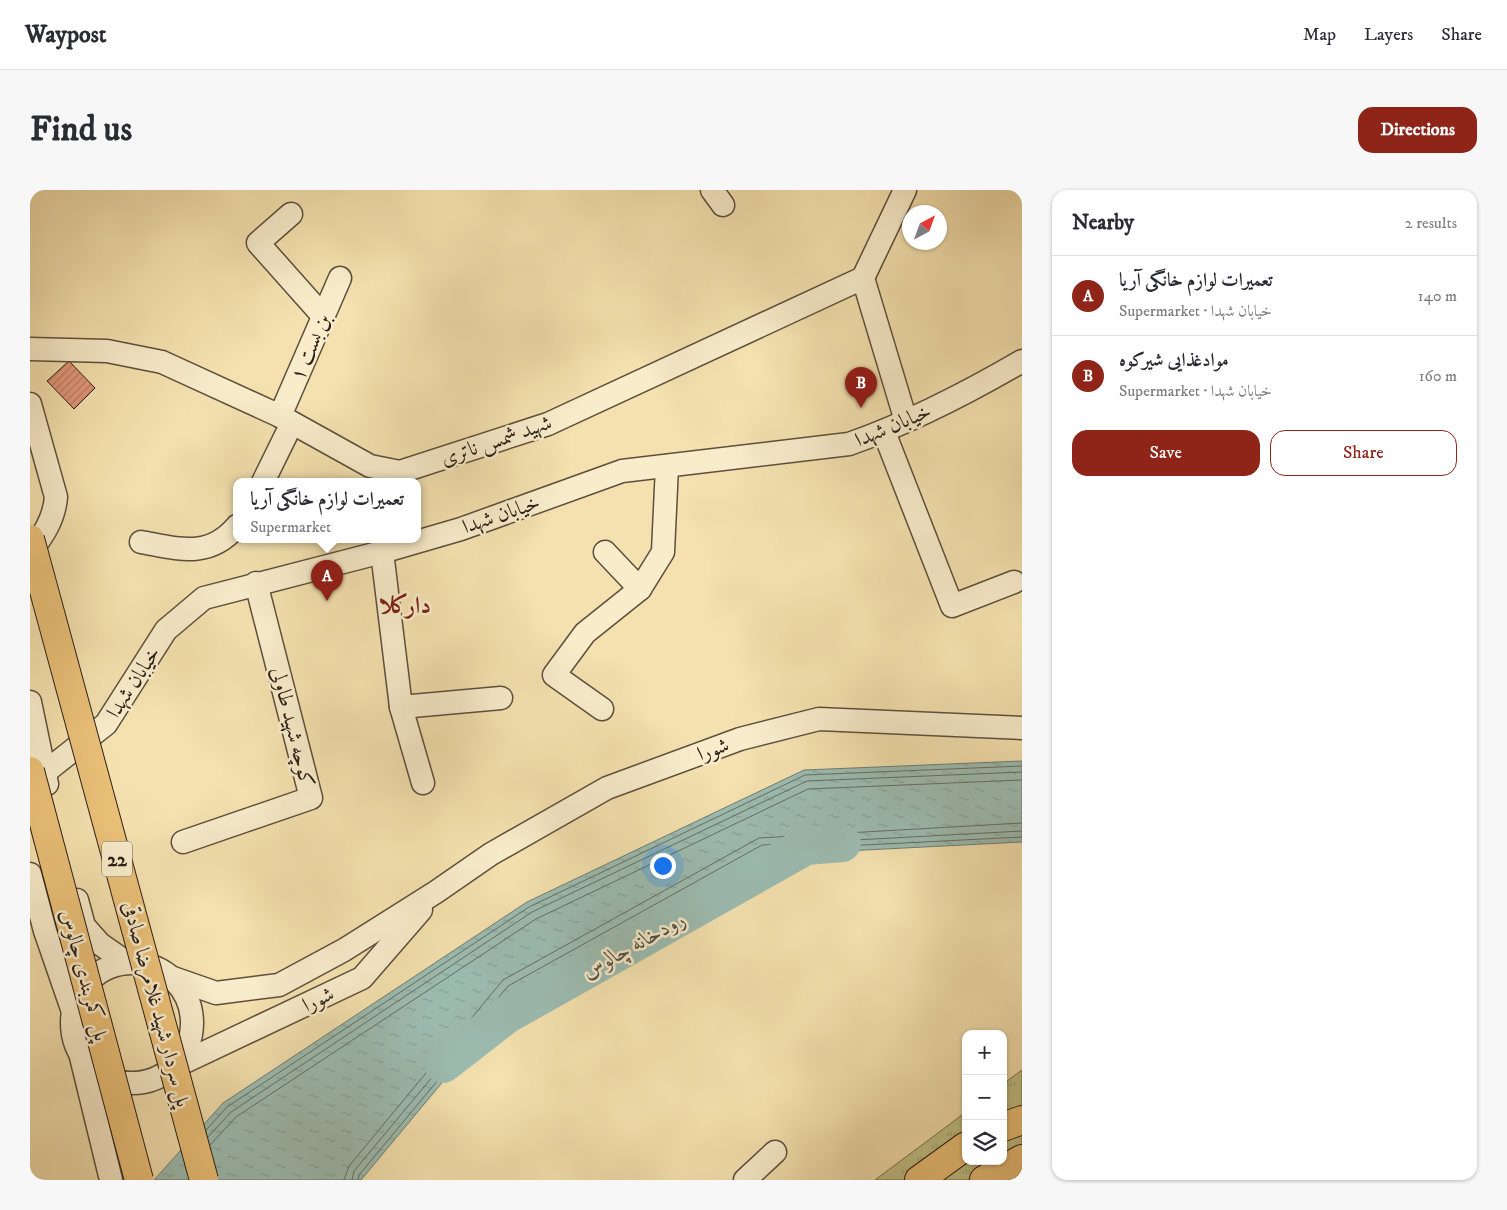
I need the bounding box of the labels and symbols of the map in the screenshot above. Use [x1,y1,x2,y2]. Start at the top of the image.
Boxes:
north arrow [902,205,947,250]
street label: بن بست ۱ [285,310,337,385]
pin: B [845,367,877,408]
street label: خیابان شهدا [851,398,935,454]
street label: شهید شمس ناتری [437,410,555,472]
street label: خیابان شهدا [459,490,544,540]
pin: A [311,560,343,601]
district label: دارکلا [379,591,431,621]
street label: خیابان شهدا [101,642,167,723]
street label: کوچه شهید طاولی [265,664,320,790]
street label: شورا [694,732,733,768]
road number: 22 [102,842,132,876]
your location [650,853,676,879]
street label: پل سردار شهید غلامرضا صادقی [115,899,196,1111]
water label: رودخانه چالوس [577,906,691,986]
street label: پل کمربندی چالوس [53,907,114,1045]
street label: شورا [298,981,338,1018]

